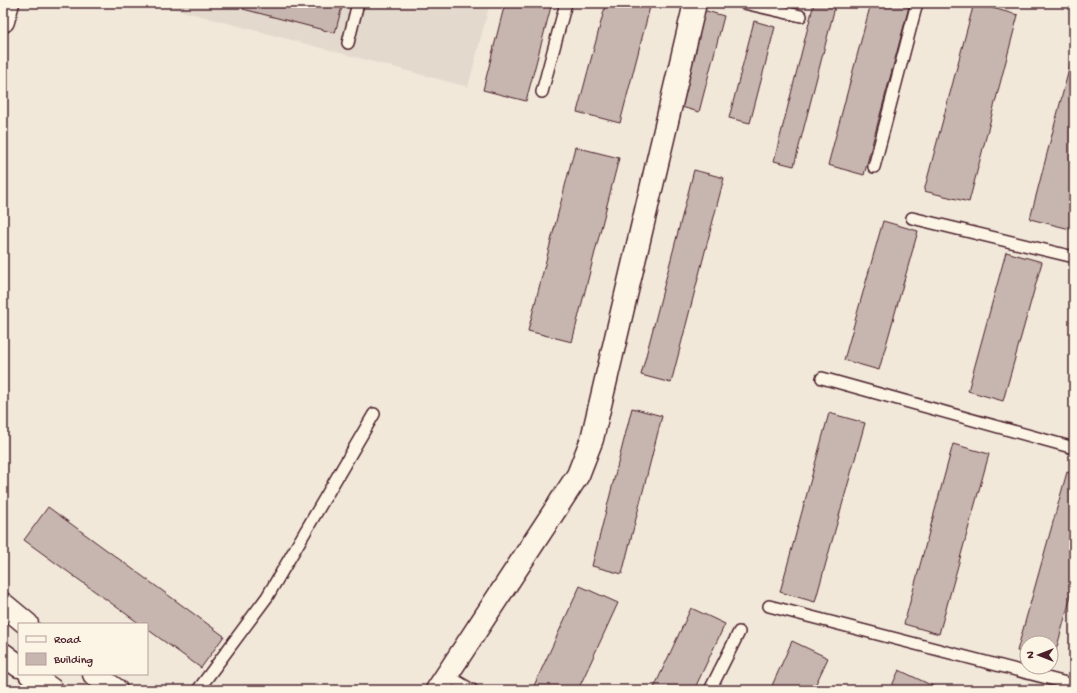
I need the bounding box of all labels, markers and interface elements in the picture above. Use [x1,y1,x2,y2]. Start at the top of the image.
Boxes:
legend [18,623,148,675]
text: Road [54,634,81,648]
north arrow [1019,635,1059,675]
text: N [1025,651,1037,659]
text: Building [53,654,93,668]

